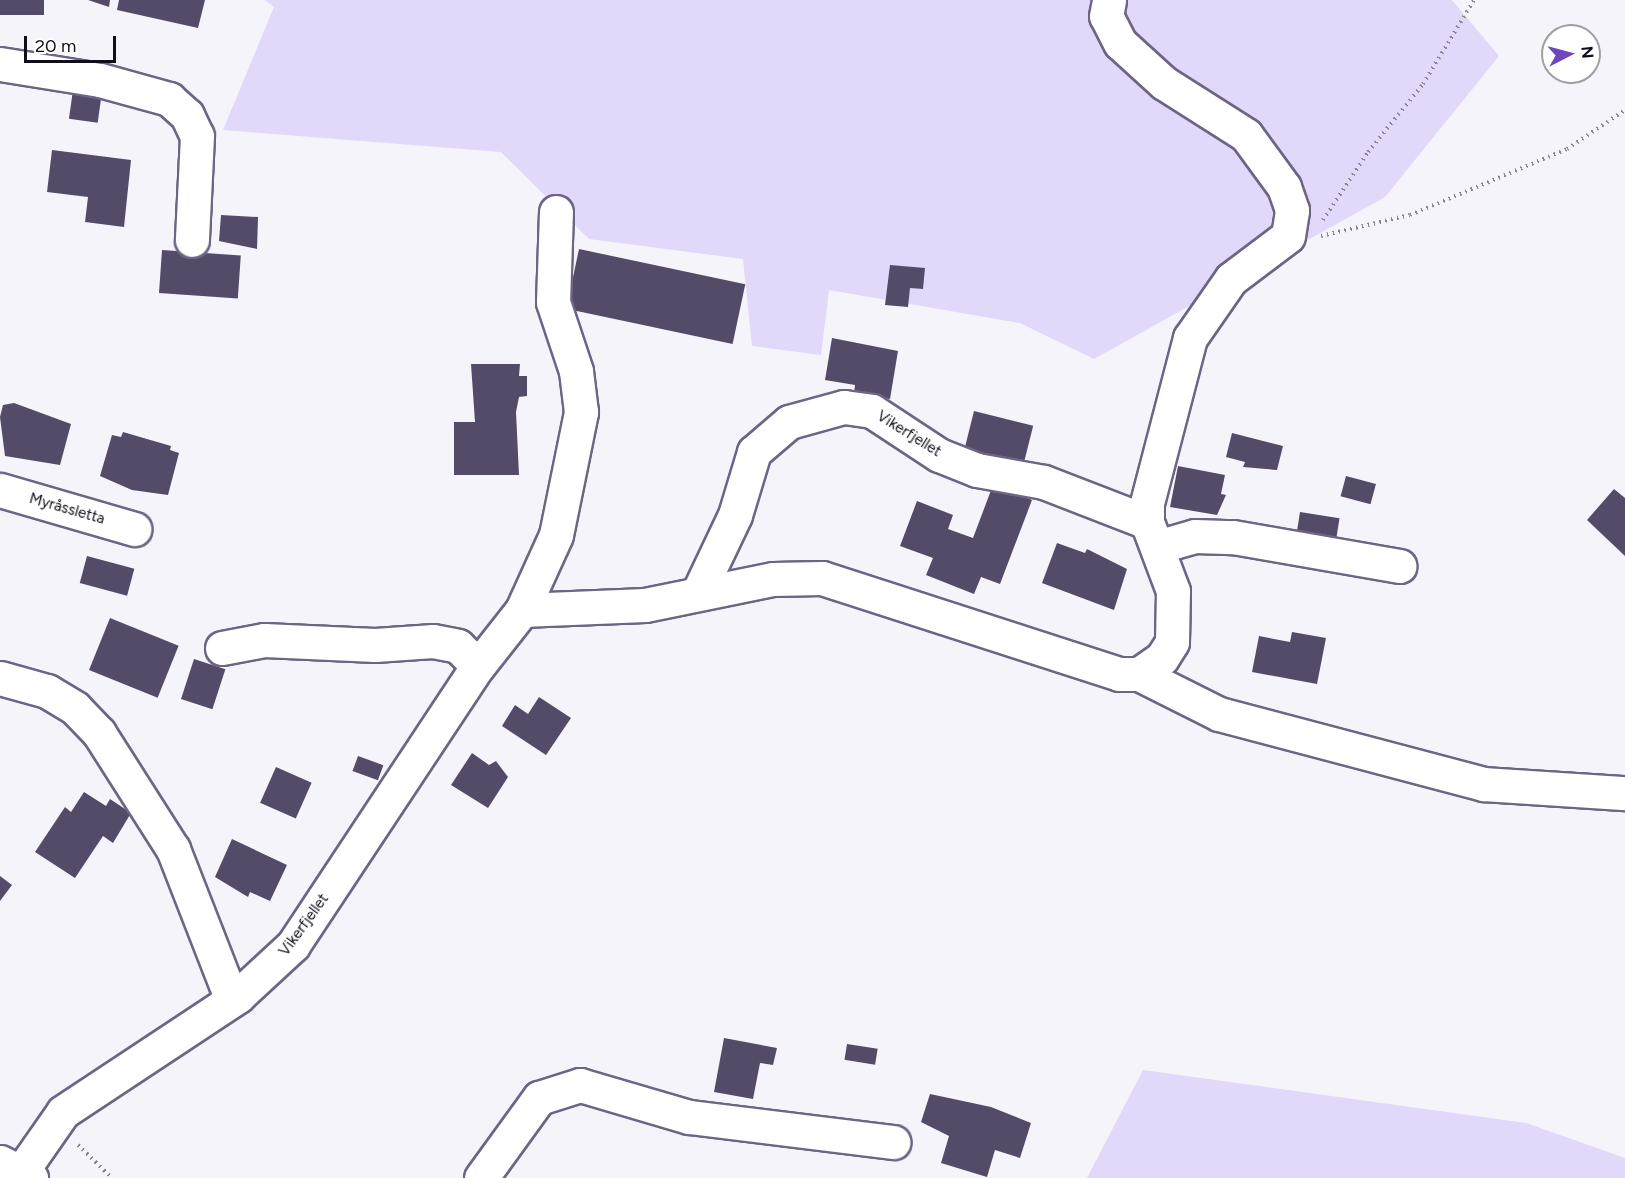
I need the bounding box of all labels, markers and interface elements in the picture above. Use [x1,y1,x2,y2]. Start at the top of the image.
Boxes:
scale bar [27,24,118,62]
north arrow [1541,24,1601,84]
text: 20 m [35,35,76,57]
text: N [1577,45,1598,59]
street label: Vikerfjellet [874,407,944,461]
street label: Myråssletta [27,490,107,528]
street label: Vikerfjellet [275,890,333,960]

